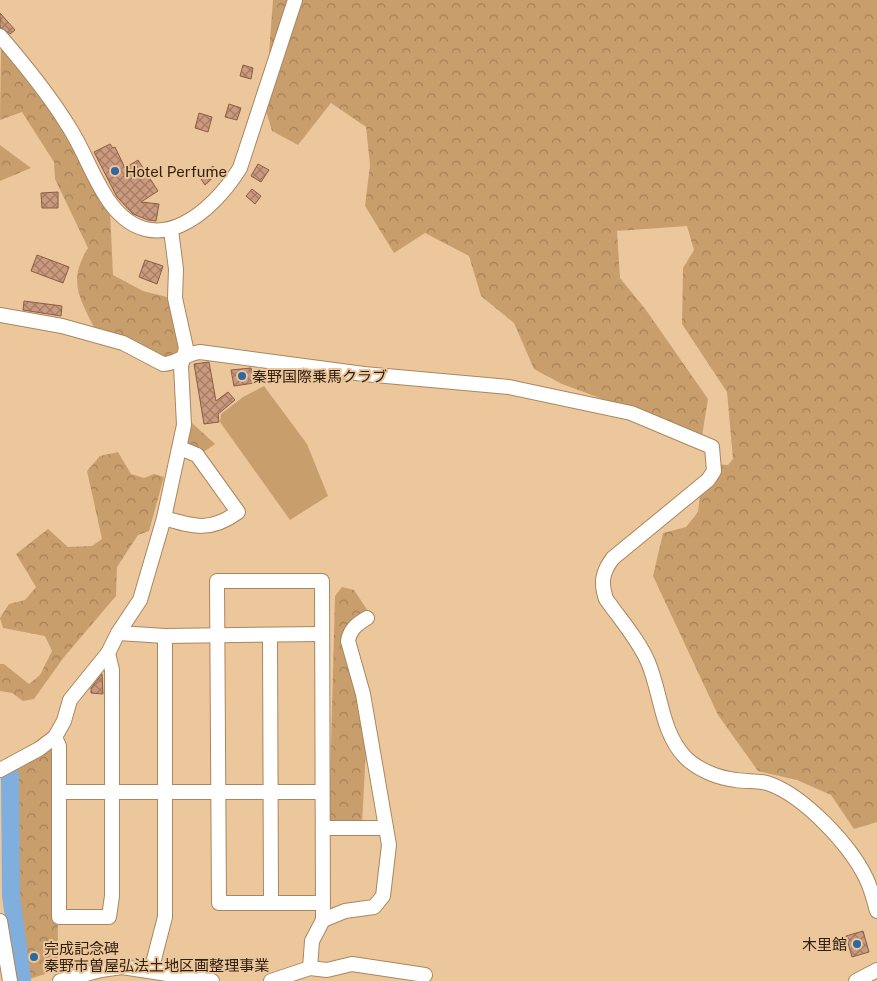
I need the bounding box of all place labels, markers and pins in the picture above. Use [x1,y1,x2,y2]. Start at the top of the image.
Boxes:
place label: Hotel Perfume [125,163,227,180]
marker: Hotel Perfume [109,165,121,177]
place label: 秦野国際乗馬クラブ [252,368,387,385]
marker: 秦野国際乗馬クラブ [236,370,248,382]
place label: 木里館 [802,936,847,953]
marker: 木里館 [851,938,863,950]
place label: 完成記念碑 秦野市曽屋弘法土地区画整理事業 [44,940,269,974]
marker: 完成記念碑 秦野市曽屋弘法土地区画整理事業 [28,951,40,963]

